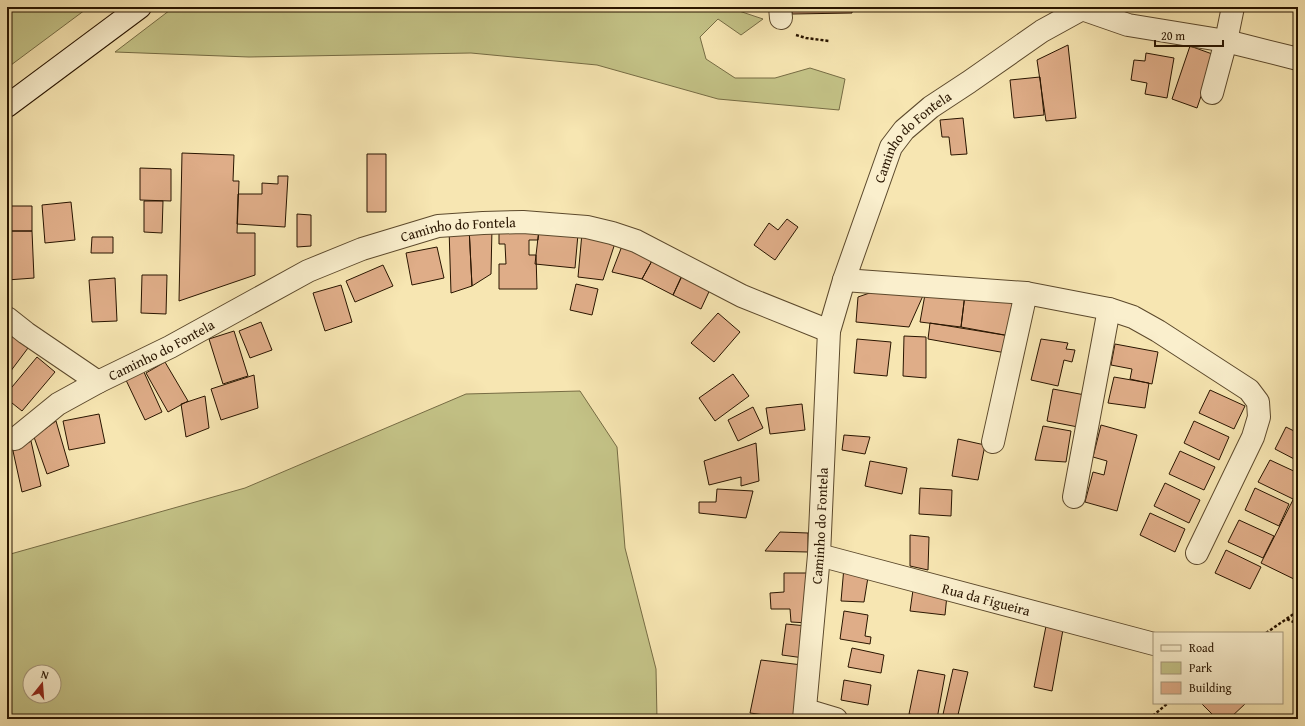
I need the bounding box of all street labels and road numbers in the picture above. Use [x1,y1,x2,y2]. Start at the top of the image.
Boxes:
street label: Caminho do Fontela [869,86,956,186]
street label: Caminho do Fontela [398,212,516,247]
street label: Caminho do Fontela [105,314,218,386]
street label: Caminho do Fontela [806,467,833,585]
street label: Rua da Figueira [940,578,1033,621]

